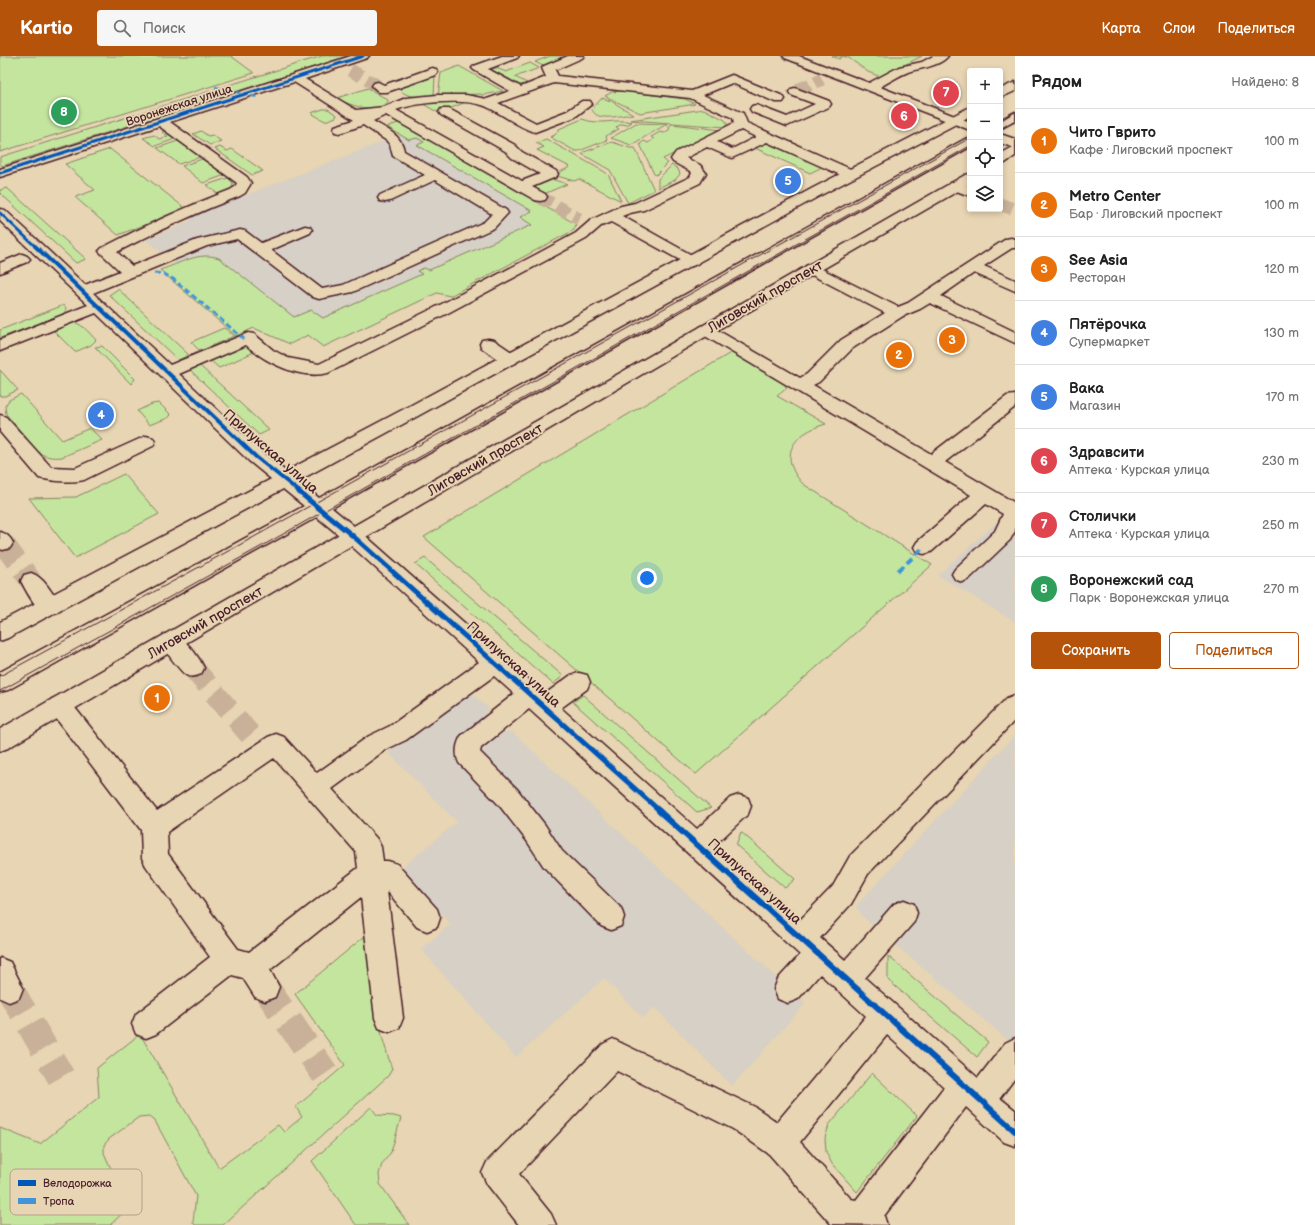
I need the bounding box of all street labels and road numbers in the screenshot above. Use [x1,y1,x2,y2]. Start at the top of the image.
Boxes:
street label: Воронежская улица [124,81,234,130]
street label: Лиговский проспект [704,256,826,337]
street label: Прилукская улица [220,405,322,498]
street label: Лиговский проспект [424,419,546,500]
street label: Лиговский проспект [144,582,266,663]
street label: Прилукская улица [463,618,565,711]
street label: Прилукская улица [704,835,806,928]

